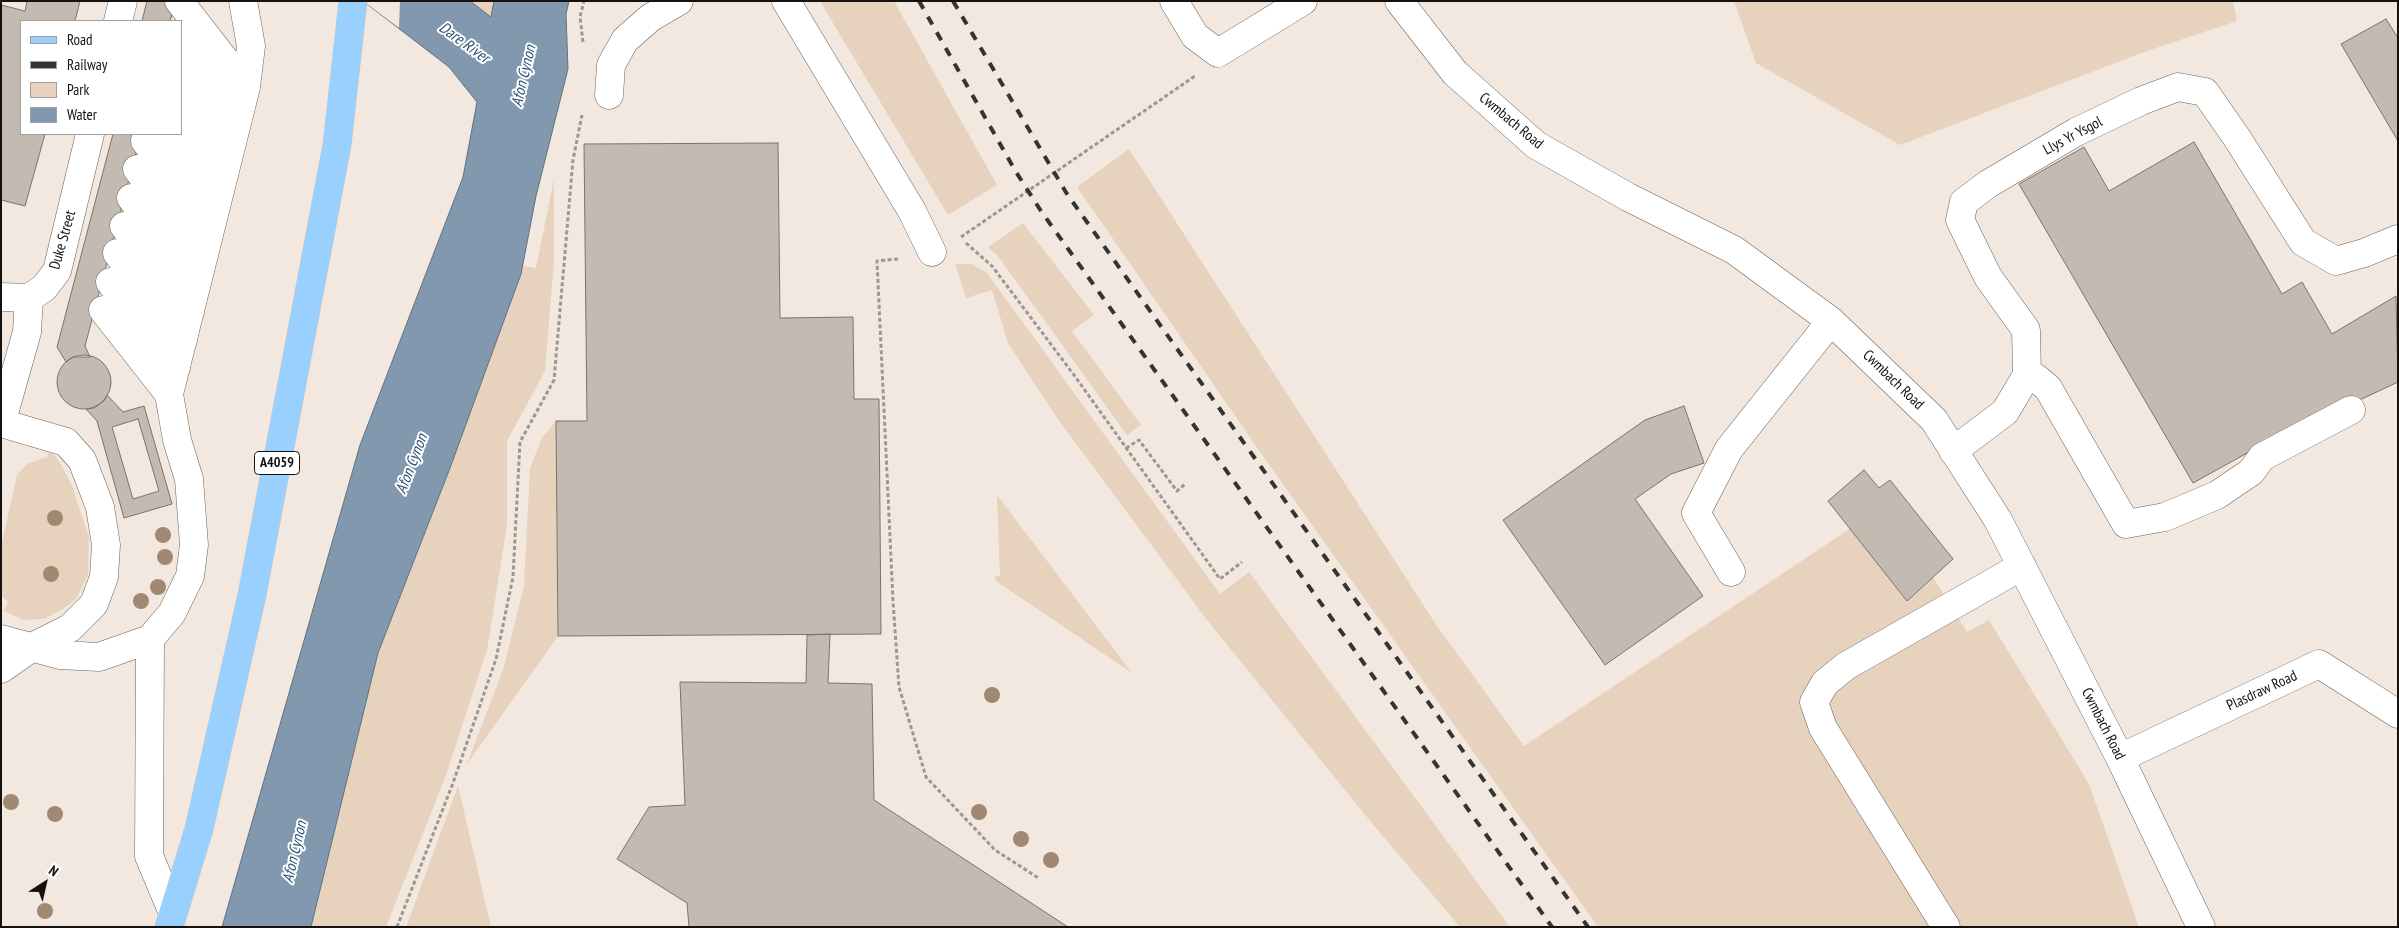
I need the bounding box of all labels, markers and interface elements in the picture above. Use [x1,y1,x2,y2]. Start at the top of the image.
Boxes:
water label: Dare River [435,18,493,68]
legend [20,20,182,135]
text: Road [67,30,93,49]
water label: Afon Cynon [508,43,540,109]
text: Railway [67,55,107,74]
text: Park [67,80,89,99]
street label: Cwmbach Road [1475,89,1547,153]
text: Water [67,105,97,124]
street label: Llys Yr Ysgol [2040,113,2106,159]
street label: Duke Street [46,208,80,272]
street label: Cwmbach Road [1859,346,1927,414]
water label: Afon Cynon [392,431,432,497]
road number: A4059 [254,452,300,474]
street label: Plasdraw Road [2224,667,2300,715]
street label: Cwmbach Road [2077,685,2129,763]
water label: Afon Cynon [279,819,311,885]
north arrow [20,858,70,908]
text: N [45,861,62,880]

